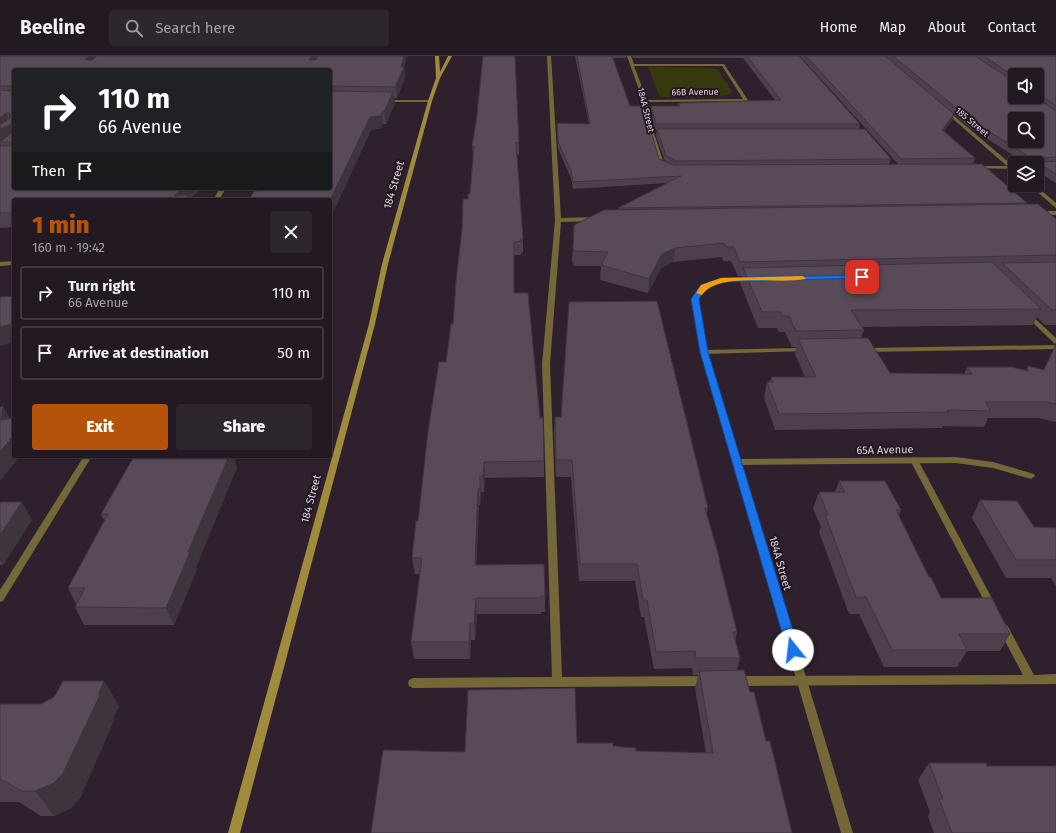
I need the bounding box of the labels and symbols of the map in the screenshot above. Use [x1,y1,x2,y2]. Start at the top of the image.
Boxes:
street label: 184A Street [636,87,657,134]
street label: 66B Avenue [671,87,719,97]
street label: 185 Street [953,105,991,139]
street label: 184 Street [381,159,407,211]
pin [845,260,879,294]
street label: 65A Avenue [856,443,914,457]
street label: 184 Street [298,473,324,525]
street label: 184A Street [766,534,794,592]
position arrow [772,629,814,671]

